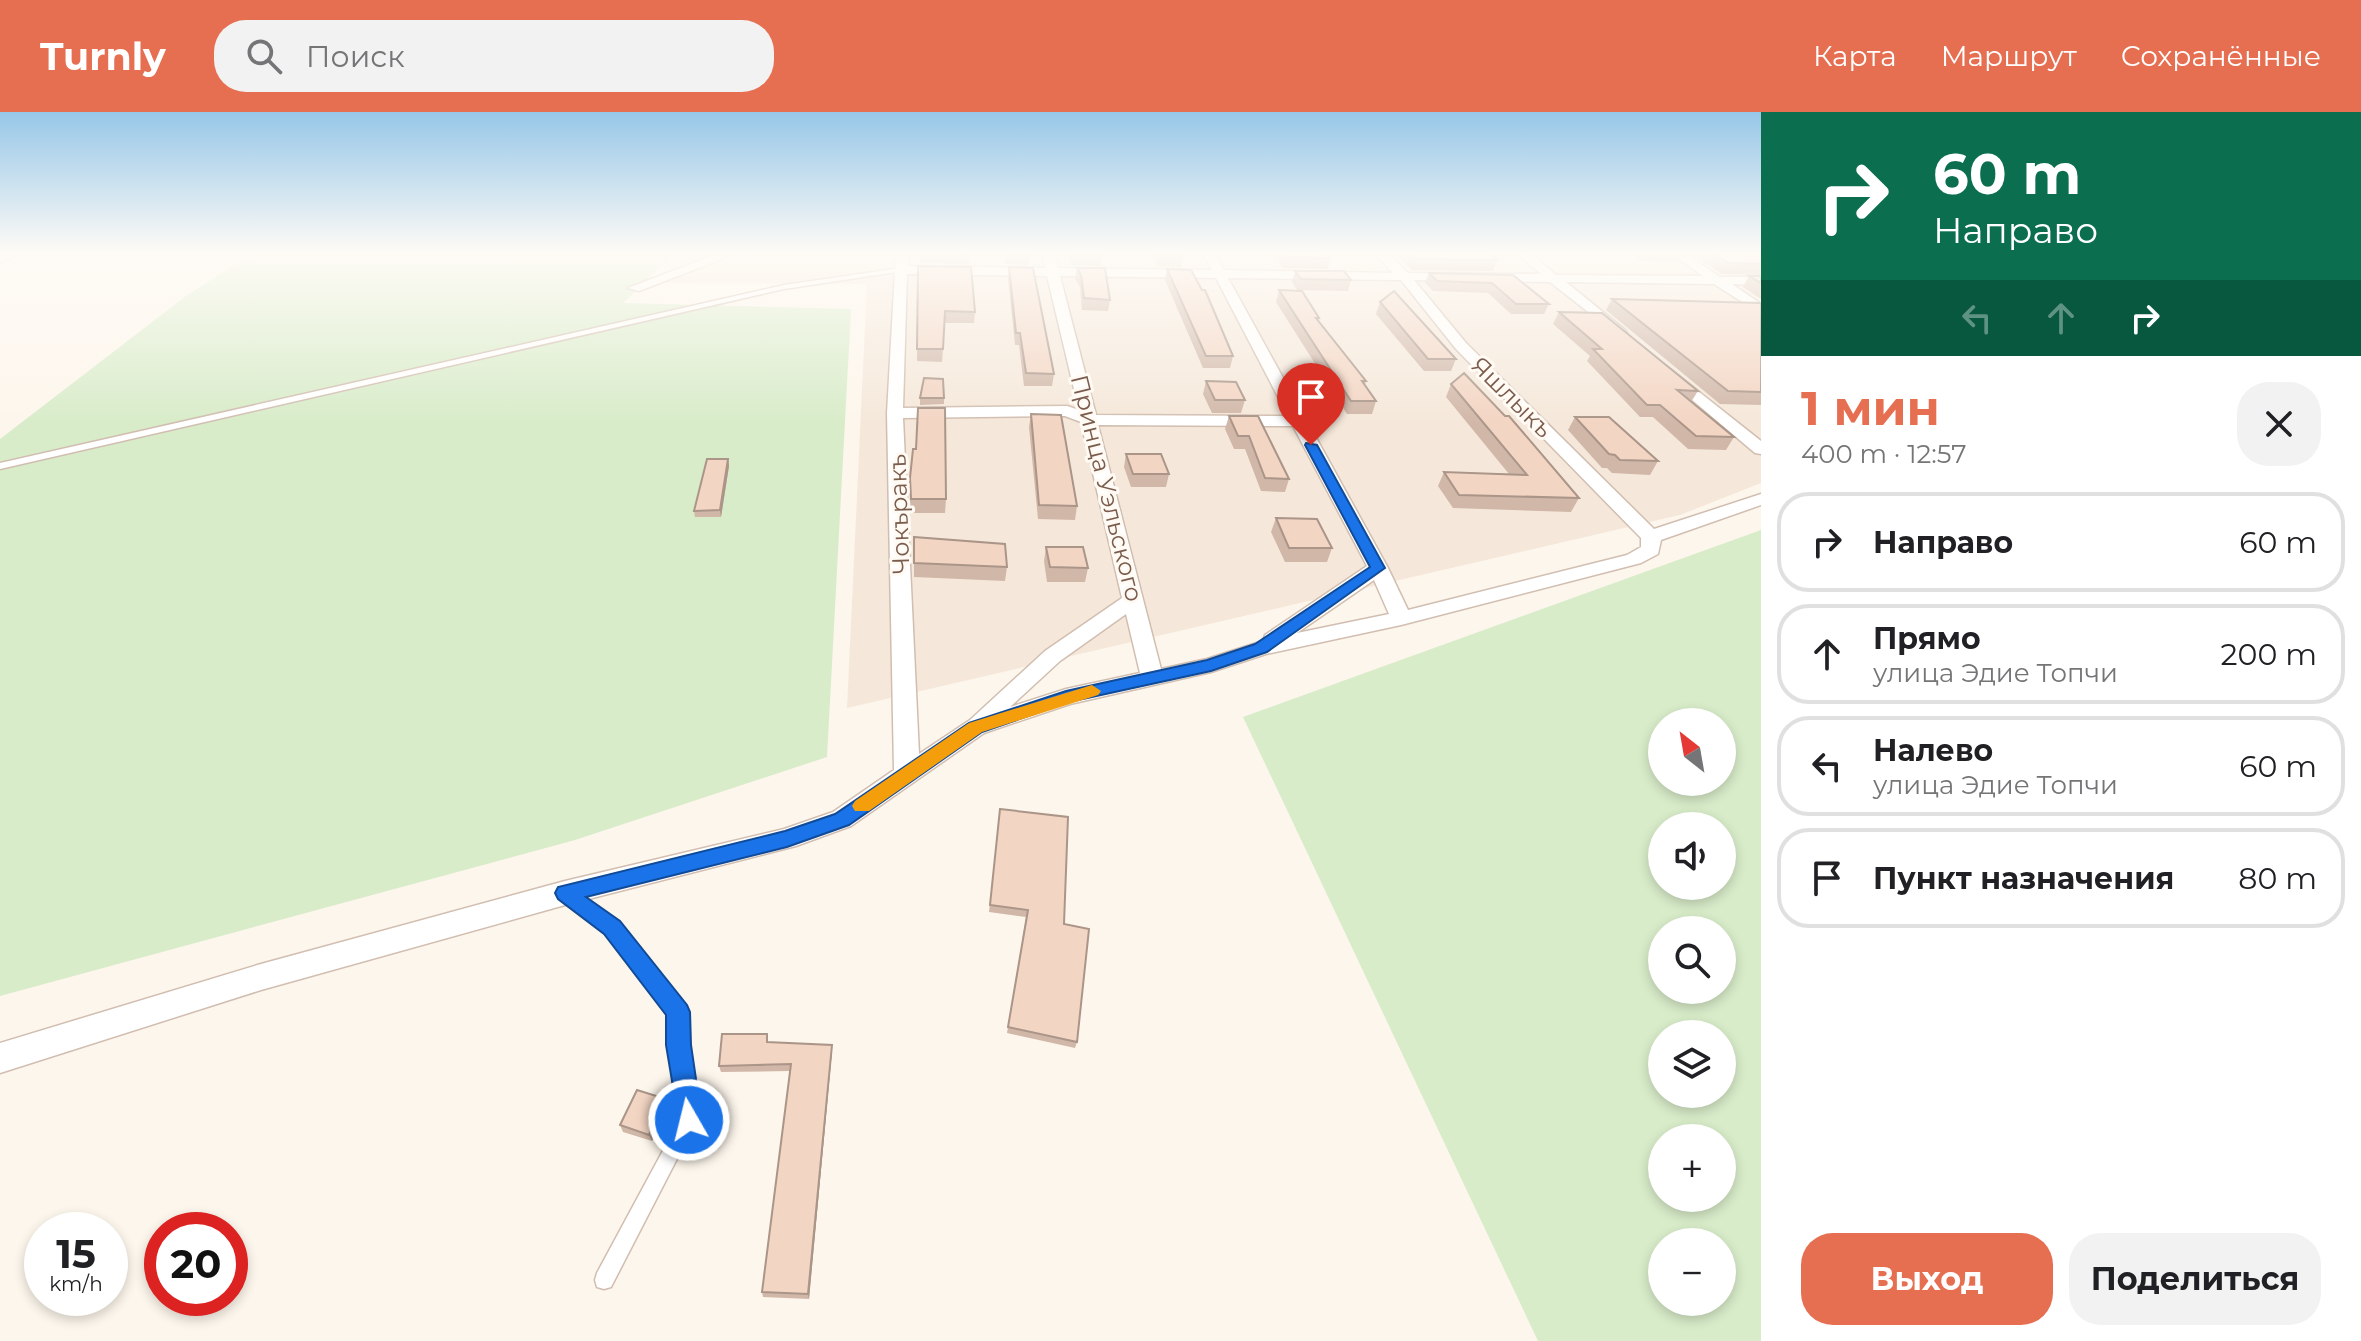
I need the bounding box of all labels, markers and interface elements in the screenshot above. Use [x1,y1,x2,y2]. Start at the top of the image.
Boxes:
search box [214,20,774,92]
text: Turnly [40,33,166,80]
icon: search [242,34,286,78]
text: Поиск [306,38,405,75]
text: Карта [1813,39,1897,73]
text: Маршрут [1941,39,2077,73]
text: Сохранённые [2121,39,2321,73]
text: 60 m [1933,140,2081,208]
icon: right [1801,144,1905,248]
text: Направо [1933,208,2098,252]
icon: left [1955,296,1999,340]
icon: ahead [2039,296,2083,340]
icon: right [2123,296,2167,340]
street label: Яшлыкъ [1466,351,1559,444]
pin [1277,363,1345,445]
street label: Принца Уэльского [1065,372,1149,604]
icon: arrive [1289,375,1333,419]
text: 1 мин [1801,379,1940,437]
button: close [2237,382,2321,466]
text: 400 m · 12:57 [1801,438,1967,470]
street label: Чокъракъ [882,453,916,574]
icon: right [1805,520,1849,564]
text: Направо [1873,524,2013,561]
text: 60 m [2239,524,2317,561]
text: Прямо [1873,620,1981,657]
icon: ahead [1805,632,1849,676]
text: 200 m [2221,636,2317,673]
text: улица Эдие Топчи [1873,657,2118,689]
north arrow [1648,708,1736,796]
map controls [1648,708,1736,1316]
text: Налево [1873,732,1993,769]
icon: left [1805,744,1849,788]
text: 60 m [2239,748,2317,785]
text: улица Эдие Топчи [1873,769,2118,801]
button: sound [1648,812,1736,900]
icon: arrive [1805,856,1849,900]
text: Пункт назначения [1873,860,2174,897]
text: 80 m [2238,860,2317,897]
button: search [1648,916,1736,1004]
button: layers [1648,1020,1736,1108]
position arrow [647,1078,731,1162]
button: + [1648,1124,1736,1212]
speed limit sign: 20 [144,1212,248,1316]
button: − [1648,1228,1736,1316]
text: 15 [56,1229,96,1278]
button: Выход [1801,1233,2053,1325]
button: Поделиться [2069,1233,2321,1325]
text: km/h [49,1272,103,1296]

